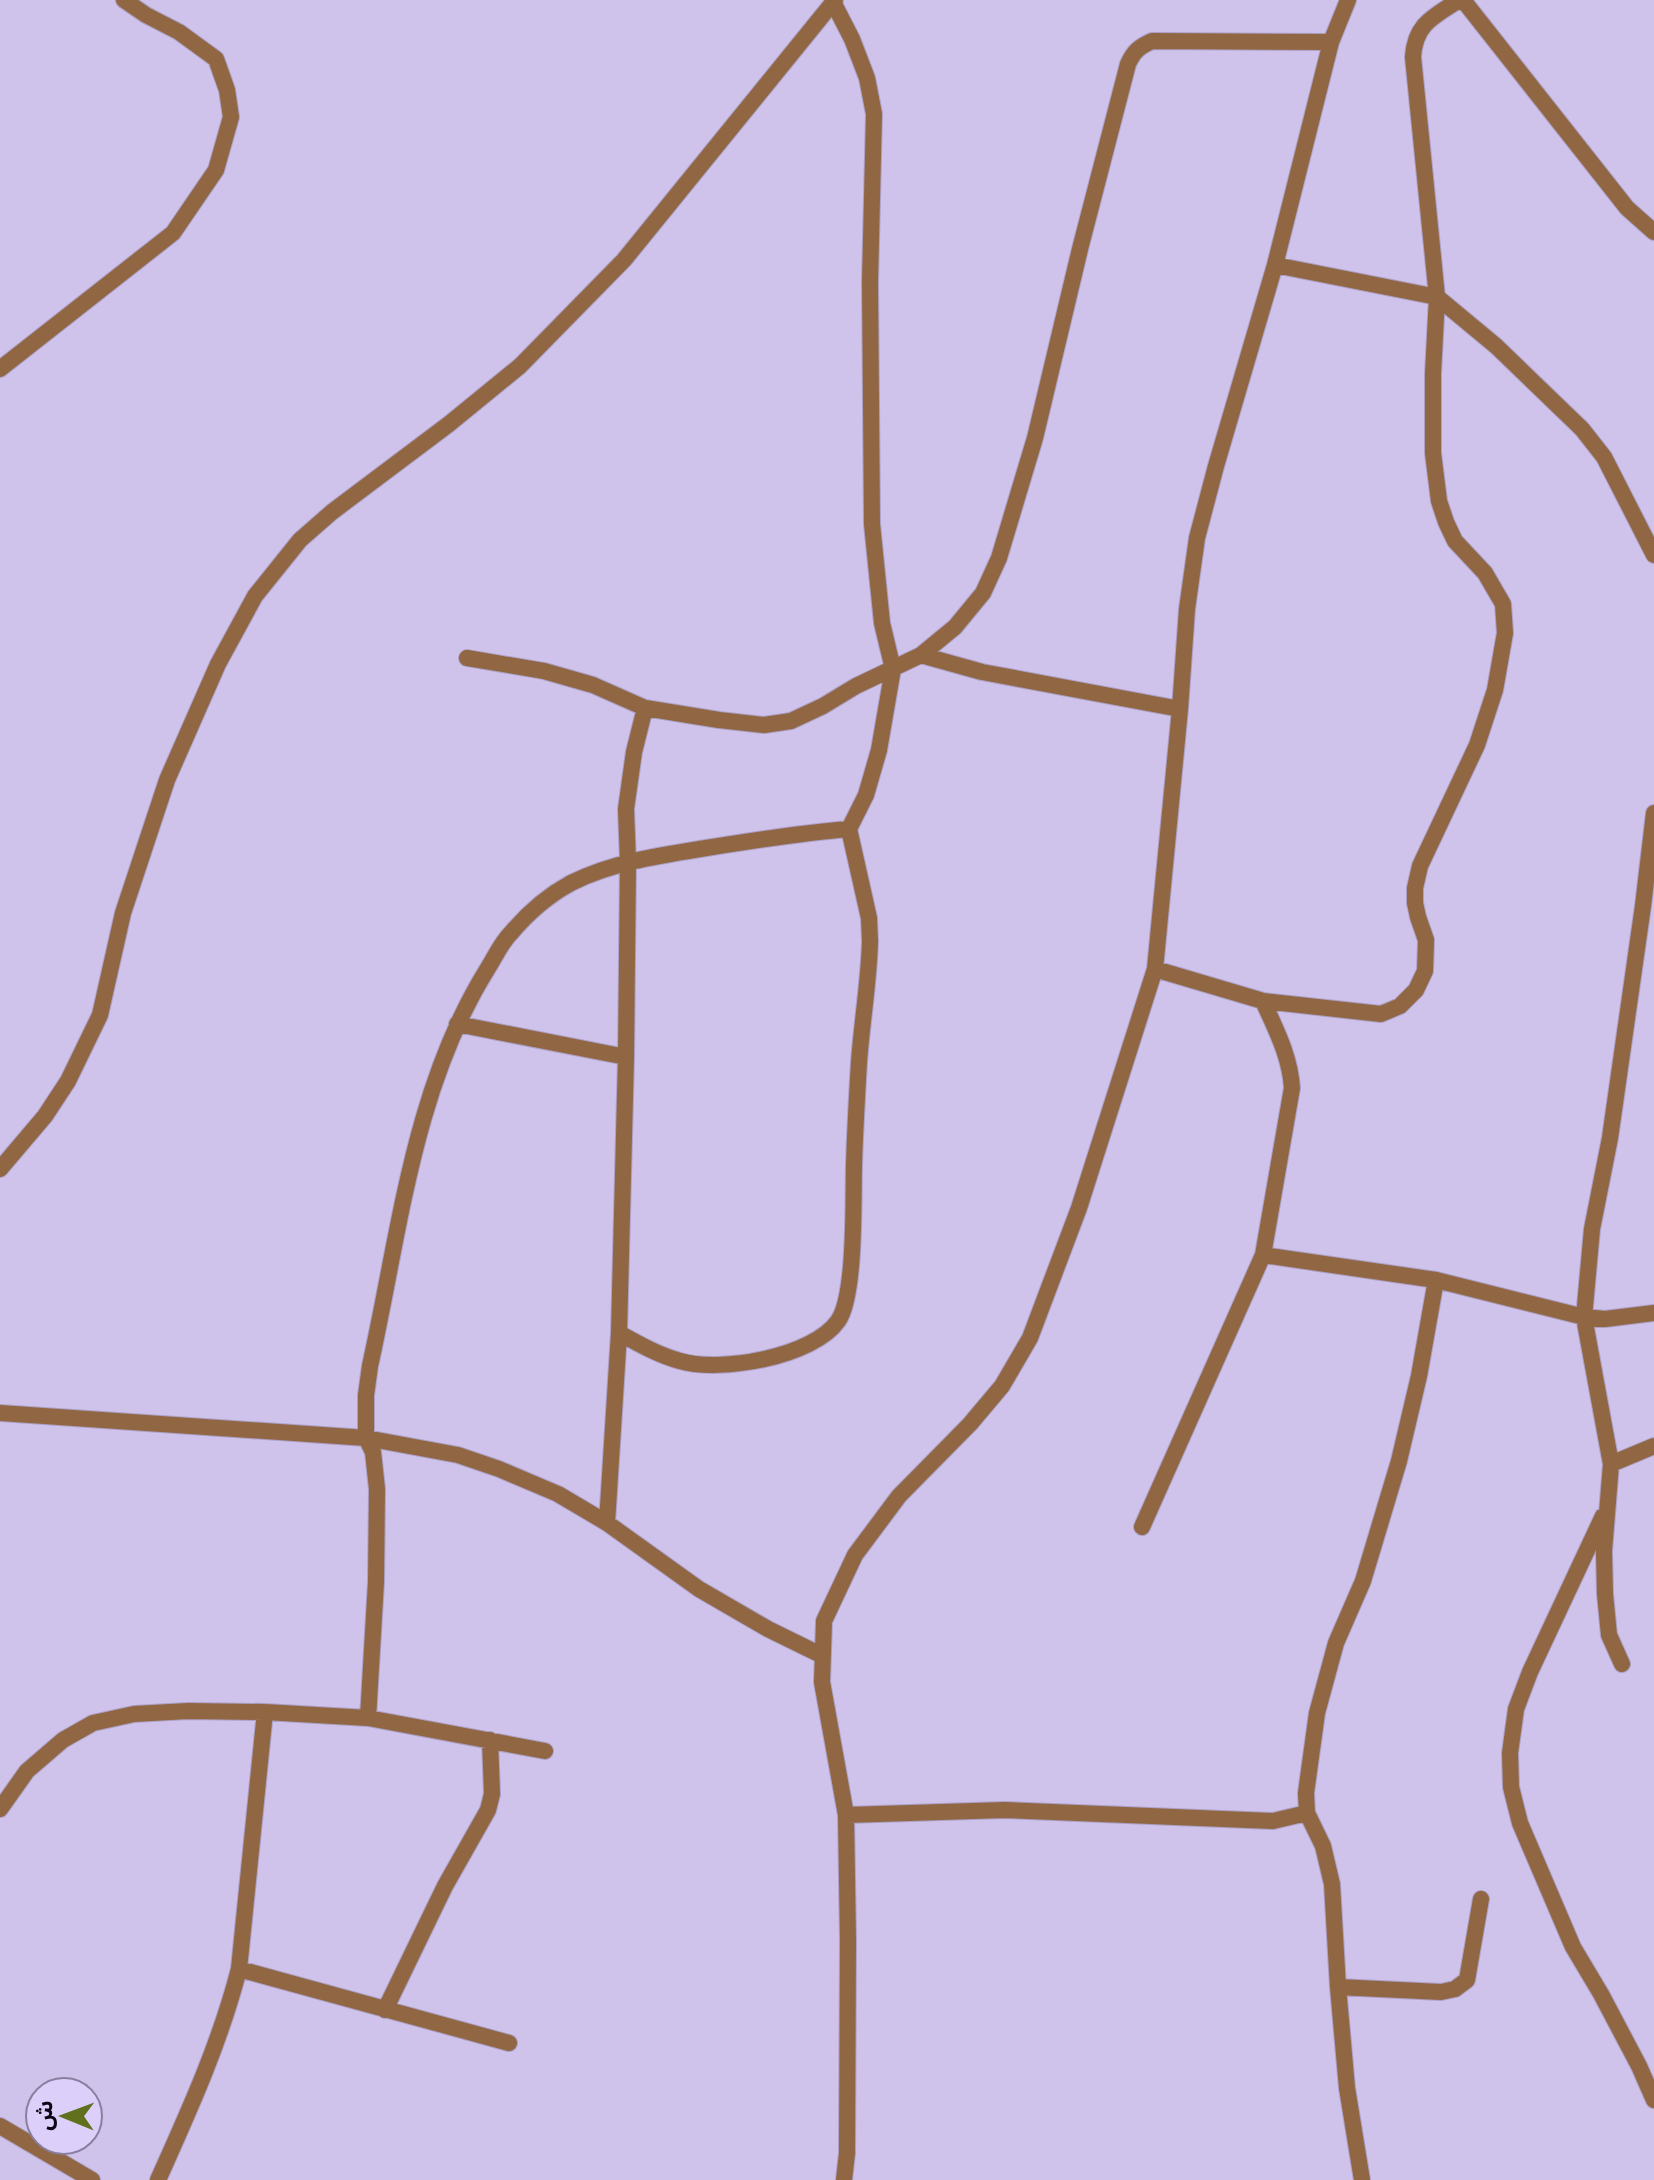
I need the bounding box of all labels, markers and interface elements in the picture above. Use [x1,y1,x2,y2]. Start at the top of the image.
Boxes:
north arrow [24,2076,104,2156]
text: ش [29,2100,60,2131]

